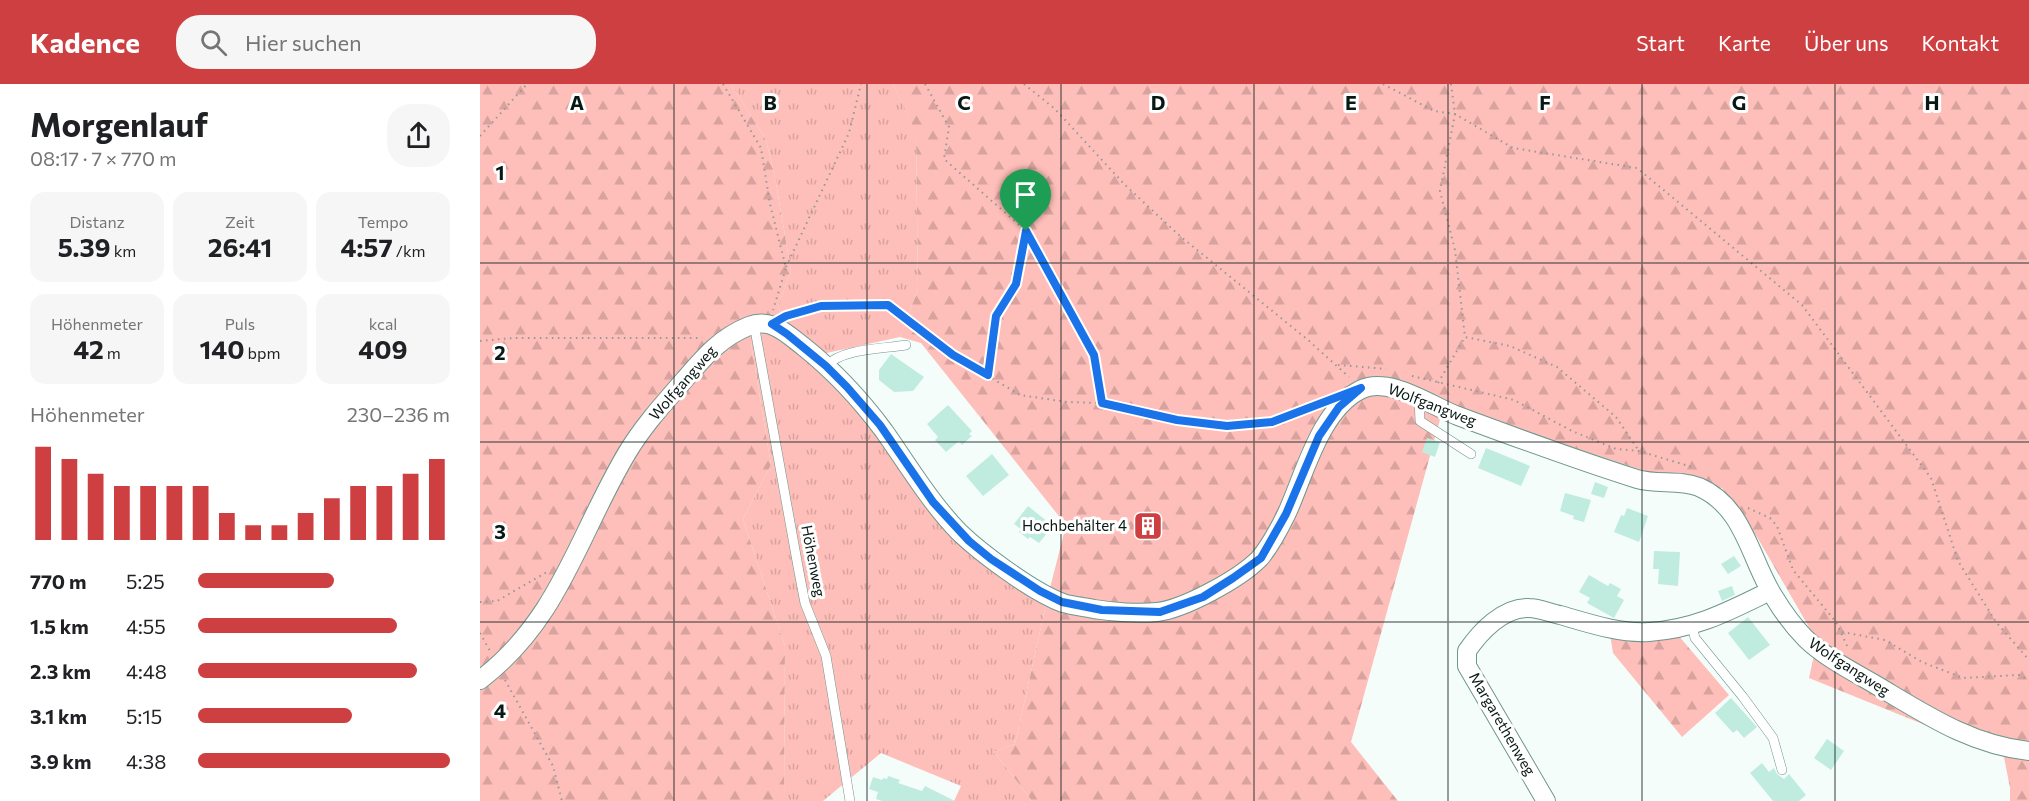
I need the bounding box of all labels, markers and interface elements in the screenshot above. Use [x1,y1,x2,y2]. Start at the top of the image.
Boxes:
search box [176,15,596,69]
text: Kadence [30,25,140,59]
icon: search [197,26,230,59]
text: Hier suchen [245,29,362,56]
text: Start [1636,30,1685,55]
text: Karte [1718,30,1771,55]
text: Über uns [1804,30,1888,55]
text: Kontakt [1921,30,1999,55]
text: A [570,90,584,114]
text: B [763,90,777,114]
text: C [957,90,971,114]
text: D [1151,90,1165,114]
text: E [1345,90,1357,114]
text: F [1539,90,1551,114]
text: G [1732,90,1746,114]
text: H [1925,90,1940,114]
text: Morgenlauf [30,103,208,144]
button: share [387,104,450,167]
text: 08:17 · 7 × 770 m [30,146,176,170]
text: 1 [495,160,505,184]
pin [1000,169,1051,231]
icon: arrive [1009,178,1042,211]
text: Distanz [69,212,125,231]
text: Zeit [225,212,255,231]
text: Tempo [358,212,408,231]
text: 5.39 [58,231,111,262]
text: 26:41 [208,231,272,262]
text: 4:57 [340,231,393,262]
text: km [111,241,136,260]
text: /km [393,241,426,260]
text: Höhenmeter [51,314,143,333]
text: Puls [225,314,255,333]
text: kcal [369,314,397,333]
text: 42 [73,333,104,364]
text: 140 [200,333,245,364]
text: 409 [358,333,408,364]
text: 2 [494,340,506,364]
street label: Wolfgangweg [645,341,720,423]
text: m [104,343,121,362]
text: bpm [245,343,280,362]
street label: Wolfgangweg [1386,379,1479,429]
text: Höhenmeter [30,402,145,426]
text: 230–236 m [347,402,450,426]
building icon: Hochbehälter 4 [1132,510,1164,542]
place label: Hochbehälter 4 [1022,516,1127,534]
text: 3 [494,519,506,543]
street label: Höhenweg [798,523,830,598]
text: 770 m [30,569,86,593]
text: 5:25 [126,569,165,593]
text: 1.5 km [30,614,89,638]
text: 4:55 [126,614,166,638]
street label: Wolfgangweg [1806,633,1894,699]
text: 2.3 km [30,659,91,683]
text: 4:48 [126,659,167,683]
street label: Margarethenweg [1466,669,1540,778]
text: 4 [494,698,506,722]
text: 3.1 km [30,704,87,728]
text: 5:15 [126,704,162,728]
text: 3.9 km [30,749,91,773]
text: 4:38 [126,749,166,773]

